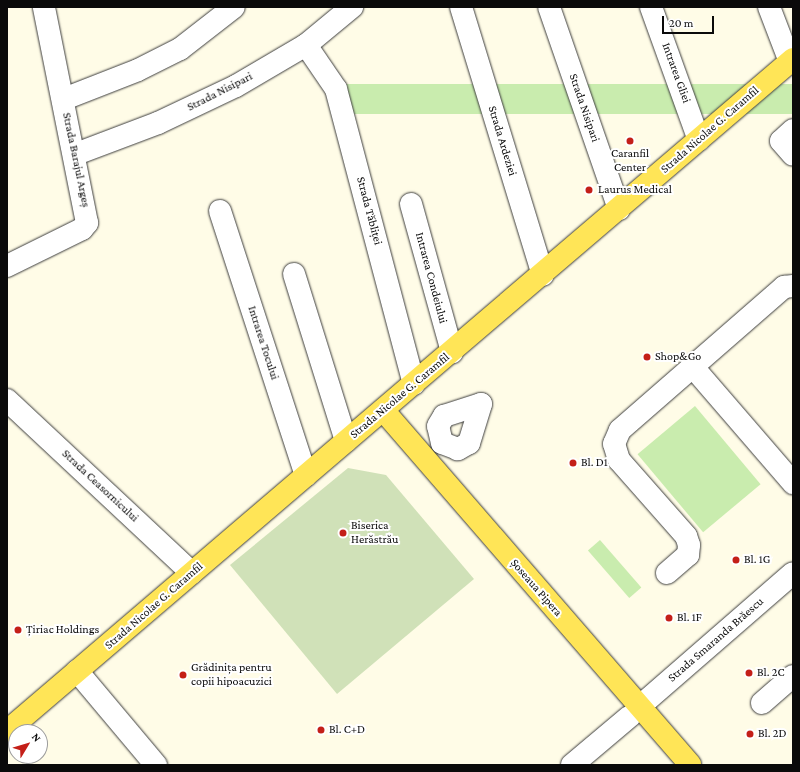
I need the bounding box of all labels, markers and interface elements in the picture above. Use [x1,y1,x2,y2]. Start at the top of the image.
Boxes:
scale bar [664,8,716,34]
text: 20 m [669,16,693,30]
street label: Intrarea Gliei [658,41,694,105]
street label: Strada Nisipari [185,69,255,115]
street label: Strada Nisipari [566,72,602,144]
street label: Strada Nicolae G. Caramfil [658,83,762,177]
street label: Strada Ardeziei [485,104,519,178]
street label: Strada Barajul Argeș [59,111,93,209]
marker: Caranfil Center [625,136,635,146]
place label: Caranfil Center [611,147,649,175]
street label: Strada Tăbliței [353,175,385,247]
place label: Laurus Medical [598,183,672,197]
marker: Laurus Medical [583,184,595,196]
street label: Intrarea Condeiului [412,231,450,325]
street label: Intrarea Tocului [244,304,282,382]
street label: Strada Nicolae G. Caramfil [347,350,453,442]
place label: Shop&Go [655,350,701,364]
marker: Shop&Go [642,352,652,362]
street label: Strada Ceasornicului [59,447,141,525]
place label: Bl. D1 [581,456,608,470]
marker: Bl. D1 [568,458,578,468]
place label: Biserica Herăstrău [351,519,398,547]
marker: Biserica Herăstrău [338,528,348,538]
place label: Bl. 1G [744,553,770,567]
marker: Bl. 1G [731,555,741,565]
street label: Șoseaua Pipera [507,556,565,620]
street label: Strada Nicolae G. Caramfil [102,559,206,653]
street label: Strada Smaranda Brăescu [665,595,767,685]
place label: Bl. 1F [677,611,702,625]
marker: Bl. 1F [664,613,674,623]
place label: Țiriac Holdings [26,623,99,637]
marker: Țiriac Holdings [13,625,23,635]
place label: Grădinița pentru copii hipoacuzici [191,661,272,689]
place label: Bl. 2C [757,666,785,680]
marker: Bl. 2C [744,668,754,678]
marker: Grădinița pentru copii hipoacuzici [178,670,188,680]
place label: Bl. C+D [329,723,365,737]
north arrow [8,724,48,764]
marker: Bl. C+D [316,725,326,735]
place label: Bl. 2D [758,727,786,741]
marker: Bl. 2D [745,729,755,739]
text: N [30,731,44,744]

